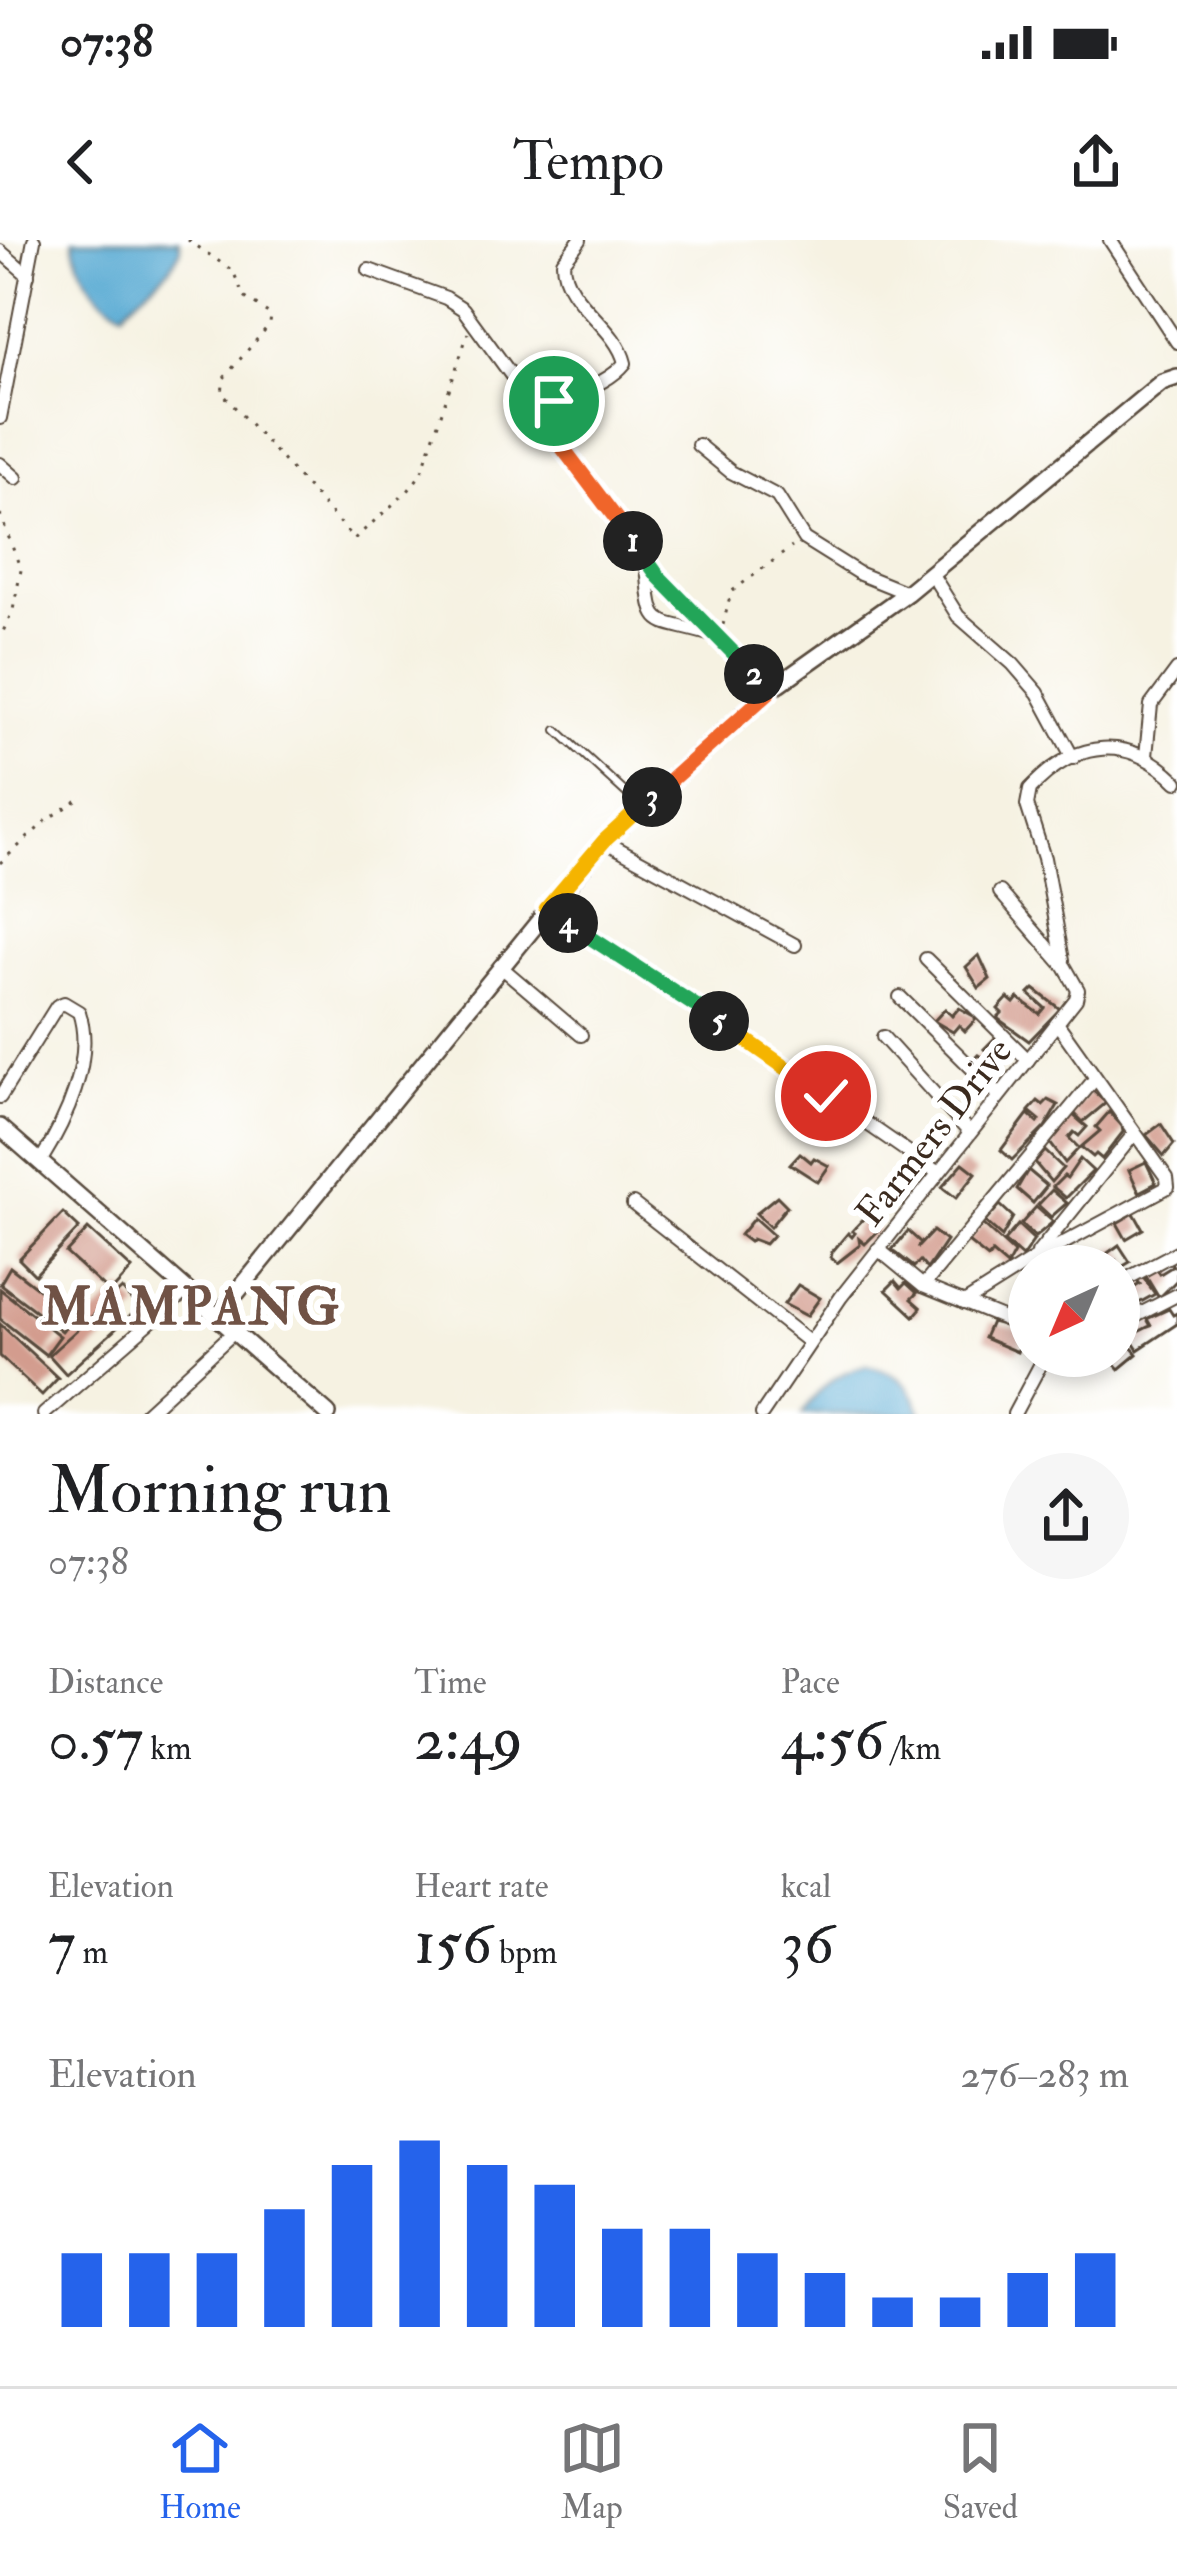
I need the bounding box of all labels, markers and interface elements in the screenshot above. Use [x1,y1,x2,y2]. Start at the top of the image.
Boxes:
text: 07:38 [60,14,153,70]
text: Tempo [513,128,664,196]
icon: back [48,129,114,195]
icon: share [1063,129,1129,195]
pin [503,350,605,452]
icon: arrive [521,368,587,434]
pin: 1 [603,511,663,571]
text: 1 [627,520,639,561]
pin: 2 [724,644,784,704]
text: 2 [746,653,762,694]
pin: 3 [622,767,682,827]
text: 3 [646,776,658,817]
pin: 4 [538,893,598,953]
text: 4 [559,902,577,943]
pin: 5 [689,991,749,1051]
text: 5 [712,1000,726,1041]
street label: Farmers Drive [845,1028,1023,1236]
pin [775,1045,877,1147]
icon: check [793,1063,859,1129]
north arrow [1008,1245,1140,1377]
map controls [1008,1245,1140,1377]
district label: MAMPANG [41,1276,342,1340]
text: Morning run [48,1450,392,1533]
button: share [1003,1453,1129,1579]
text: 07:38 [48,1537,129,1586]
text: Distance [48,1662,163,1703]
text: Time [414,1662,486,1703]
text: Pace [781,1662,840,1703]
text: 0.57 [48,1703,143,1778]
text: 2:49 [414,1703,523,1778]
text: 4:56 [781,1703,884,1778]
text: km [143,1728,192,1769]
text: /km [884,1728,941,1769]
text: Elevation [48,1866,174,1907]
text: Heart rate [414,1866,549,1907]
text: kcal [781,1866,831,1907]
text: 7 [48,1907,76,1982]
text: 156 [414,1907,492,1982]
text: 36 [781,1907,834,1982]
text: m [76,1932,108,1973]
text: bpm [492,1932,557,1973]
text: Elevation [48,2050,197,2099]
text: 276–283 m [961,2050,1129,2099]
tab: Home [159,2415,241,2528]
tab: Map [559,2415,625,2528]
tab: Saved [943,2415,1018,2528]

